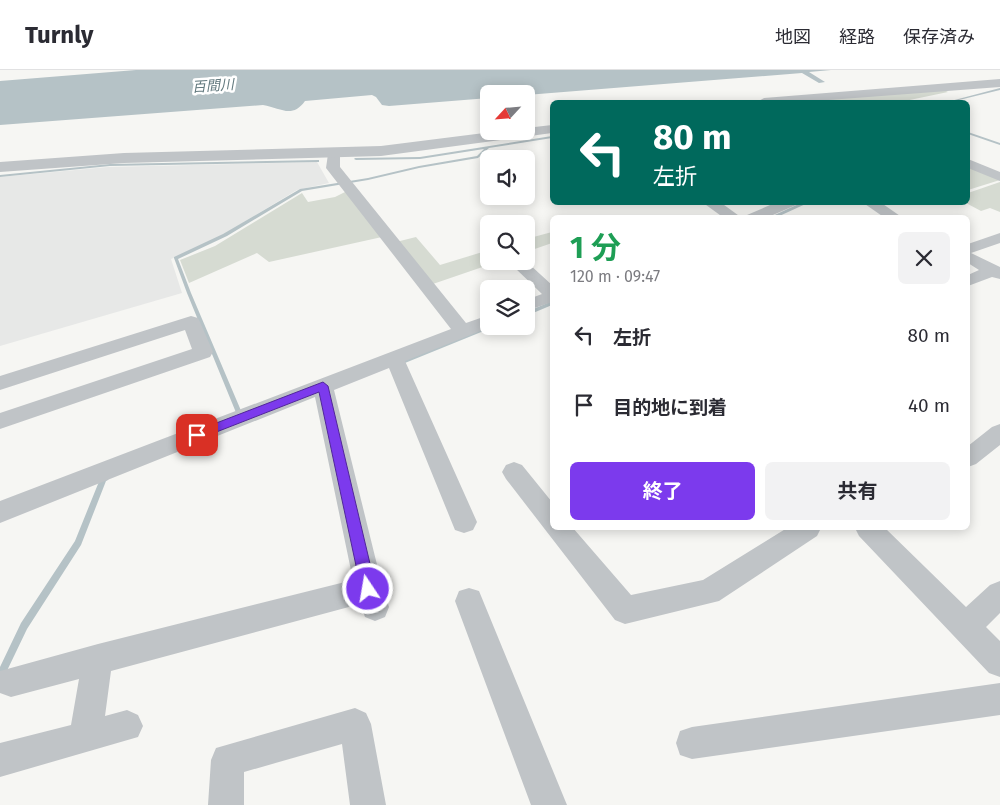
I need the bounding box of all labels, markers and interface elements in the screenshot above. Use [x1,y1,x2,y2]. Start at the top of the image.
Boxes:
text: Turnly [25,21,94,49]
text: 地図 [775,26,811,48]
text: 経路 [839,26,875,48]
text: 保存済み [903,26,975,48]
water label: 百間川 [191,76,237,96]
north arrow [480,85,535,140]
map controls [480,85,535,335]
text: 80 m [653,116,732,158]
icon: left [570,120,635,185]
button: sound [480,150,535,205]
text: 左折 [653,163,697,190]
button: search [480,215,535,270]
text: 1 分 [570,230,621,266]
button: close [898,232,950,284]
text: 120 m · 09:47 [570,267,660,286]
button: layers [480,280,535,335]
icon: left [570,321,598,349]
text: 80 m [908,324,950,347]
text: 左折 [613,326,651,349]
icon: arrive [570,391,598,419]
text: 40 m [908,394,950,417]
text: 目的地に到着 [613,396,727,419]
pin [176,414,218,456]
icon: arrive [183,421,211,449]
button: 終了 [570,462,755,520]
button: 共有 [765,462,950,520]
position arrow [341,562,393,614]

